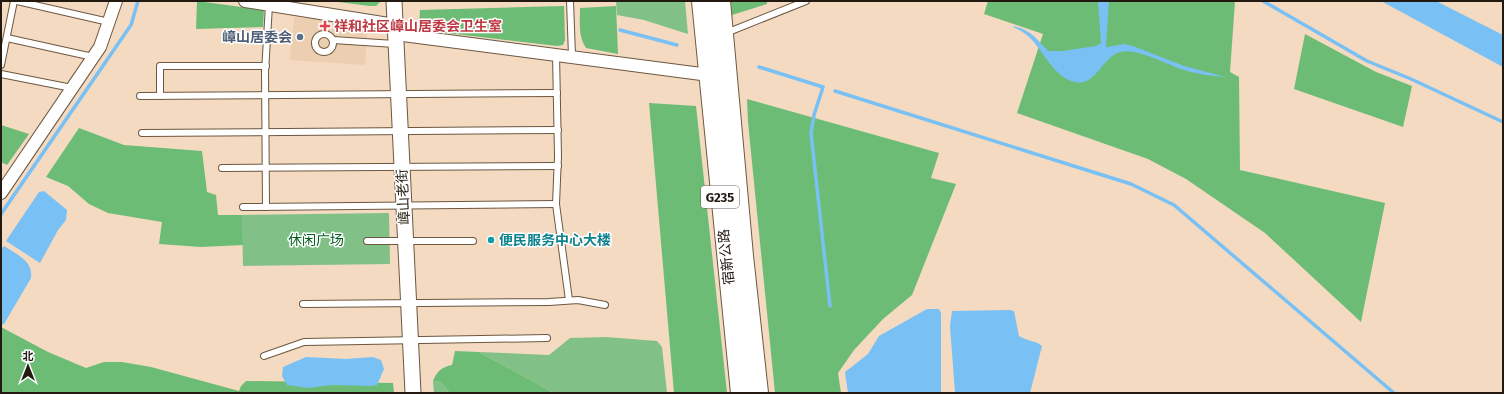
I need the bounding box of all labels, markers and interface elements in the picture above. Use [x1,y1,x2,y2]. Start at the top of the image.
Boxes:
place label: 祥和社区嶂山居委会卫生室 [334,18,502,35]
marker: 祥和社区嶂山居委会卫生室 [319,20,331,32]
place label: 嶂山居委会 [222,29,292,46]
marker: 嶂山居委会 [295,32,305,42]
street label: 嶂山老街 [394,169,413,225]
road number: G235 [701,186,739,208]
street label: 宿新公路 [715,228,738,286]
park label: 休闲广场 [288,232,344,249]
place label: 便民服务中心大楼 [499,232,611,249]
marker: 便民服务中心大楼 [486,235,496,245]
north arrow [8,346,48,386]
text: 北 [23,350,34,363]

